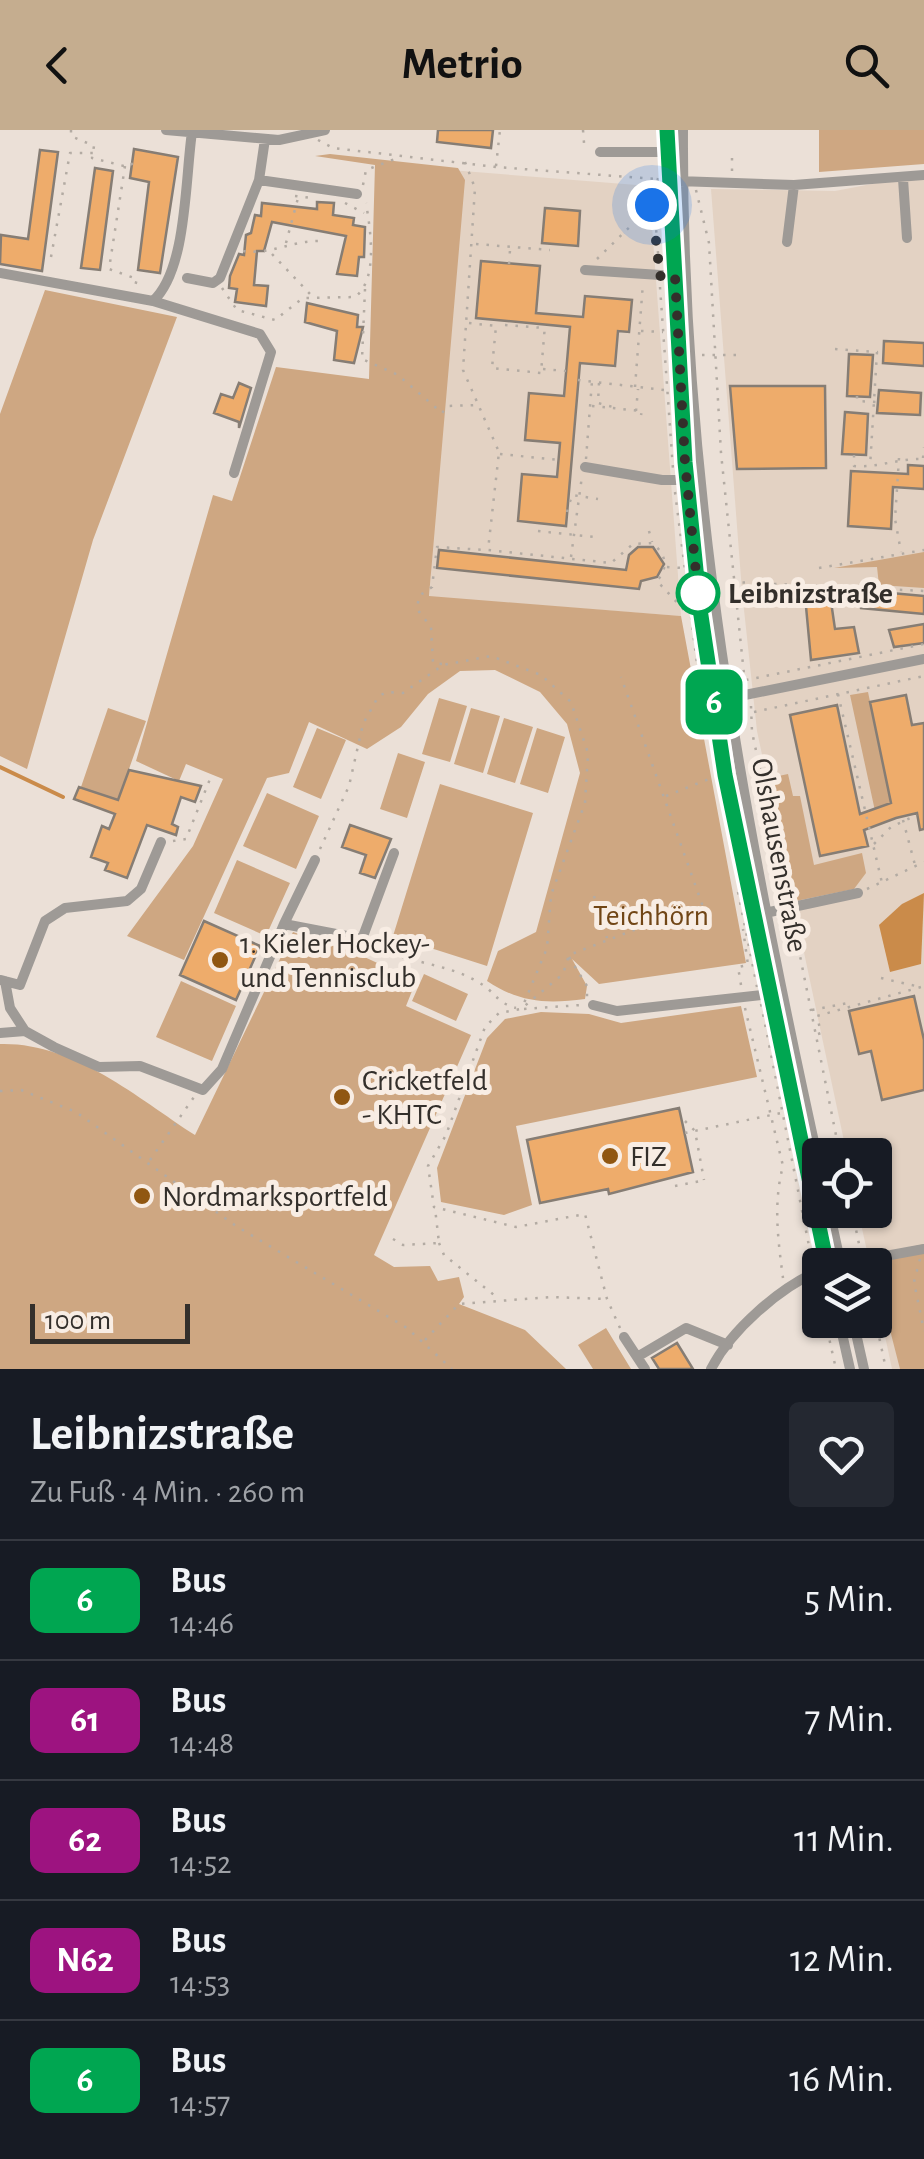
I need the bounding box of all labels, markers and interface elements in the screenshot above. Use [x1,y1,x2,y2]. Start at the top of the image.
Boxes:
icon: back [30,38,85,93]
icon: search [839,38,894,93]
text: Metrio [401,42,523,87]
your location [627,180,677,230]
marker: Leibnizstraße [677,572,719,614]
place label: Leibnizstraße [728,579,893,609]
line badge: 6 [682,670,746,734]
text: 6 [706,685,722,720]
street label: Olshausenstraße [745,756,813,955]
park label: Teichhörn [593,901,709,931]
place label: 1. Kieler Hockey- und Tennisclub [240,929,430,993]
marker: 1. Kieler Hockey- und Tennisclub [209,949,231,971]
place label: Cricketfeld - KHTC [362,1066,487,1130]
marker: Cricketfeld - KHTC [331,1086,353,1108]
map controls [802,1138,892,1338]
button: locate [802,1138,892,1228]
place label: FIZ [630,1142,667,1172]
marker: FIZ [599,1145,621,1167]
place label: Nordmarksportfeld [162,1182,388,1212]
marker: Nordmarksportfeld [131,1185,153,1207]
button: layers [802,1248,892,1338]
scale bar [30,1299,190,1344]
text: 100 m [45,1307,111,1335]
button: heart [789,1402,894,1507]
text: Leibnizstraße [30,1411,294,1459]
text: Zu Fuß · 4 Min. · 260 m [30,1476,305,1508]
text: Bus [170,1562,226,1600]
text: 5 Min. [804,1581,894,1619]
text: 6 [77,1583,93,1618]
text: 14:46 [170,1607,234,1639]
text: Bus [170,1682,226,1720]
text: 7 Min. [804,1701,894,1739]
text: 61 [70,1703,100,1738]
text: 14:48 [170,1727,234,1759]
text: Bus [170,1802,226,1840]
text: 11 Min. [794,1821,894,1859]
text: 62 [68,1823,102,1858]
text: 14:52 [170,1847,232,1879]
text: Bus [170,1922,226,1960]
text: 12 Min. [790,1941,894,1979]
text: N62 [56,1943,114,1978]
text: 14:53 [170,1967,230,1999]
text: Bus [170,2042,226,2080]
text: 16 Min. [789,2061,894,2099]
text: 6 [77,2063,93,2098]
text: 14:57 [170,2087,230,2119]

